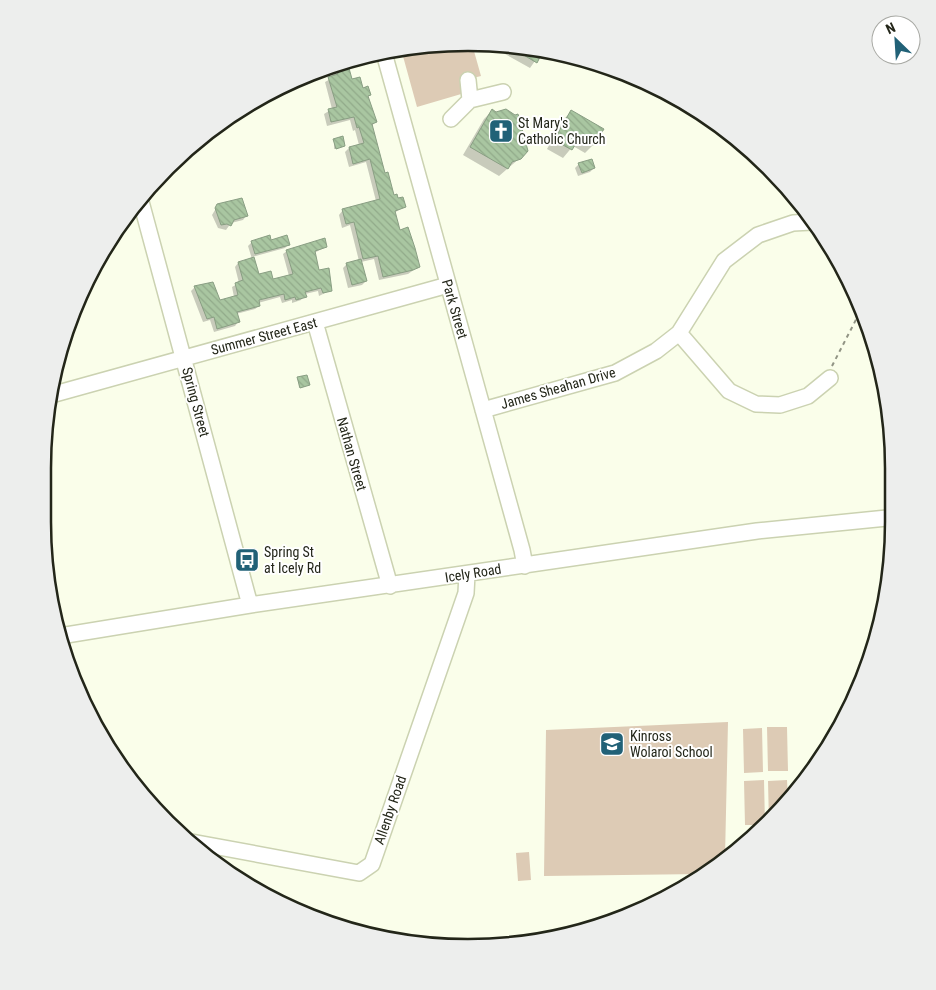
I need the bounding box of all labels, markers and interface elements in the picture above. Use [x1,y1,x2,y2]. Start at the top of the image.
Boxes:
north arrow [871,15,921,65]
text: N [883,19,898,37]
place label: St Mary's Catholic Church [518,115,606,147]
church icon: St Mary's Catholic Church [488,118,514,144]
street label: Park Street [439,277,471,341]
street label: Summer Street East [209,314,319,358]
street label: James Sheahan Drive [499,364,618,412]
street label: Spring Street [179,365,213,439]
street label: Nathan Street [334,415,370,493]
place label: Spring St at Icely Rd [264,544,321,576]
bus stop icon: Spring St at Icely Rd [234,547,260,573]
street label: Icely Road [444,561,502,585]
place label: Kinross Wolaroi School [630,728,713,760]
school or university icon: Kinross Wolaroi School [599,731,625,757]
street label: Allenby Road [371,773,409,847]

